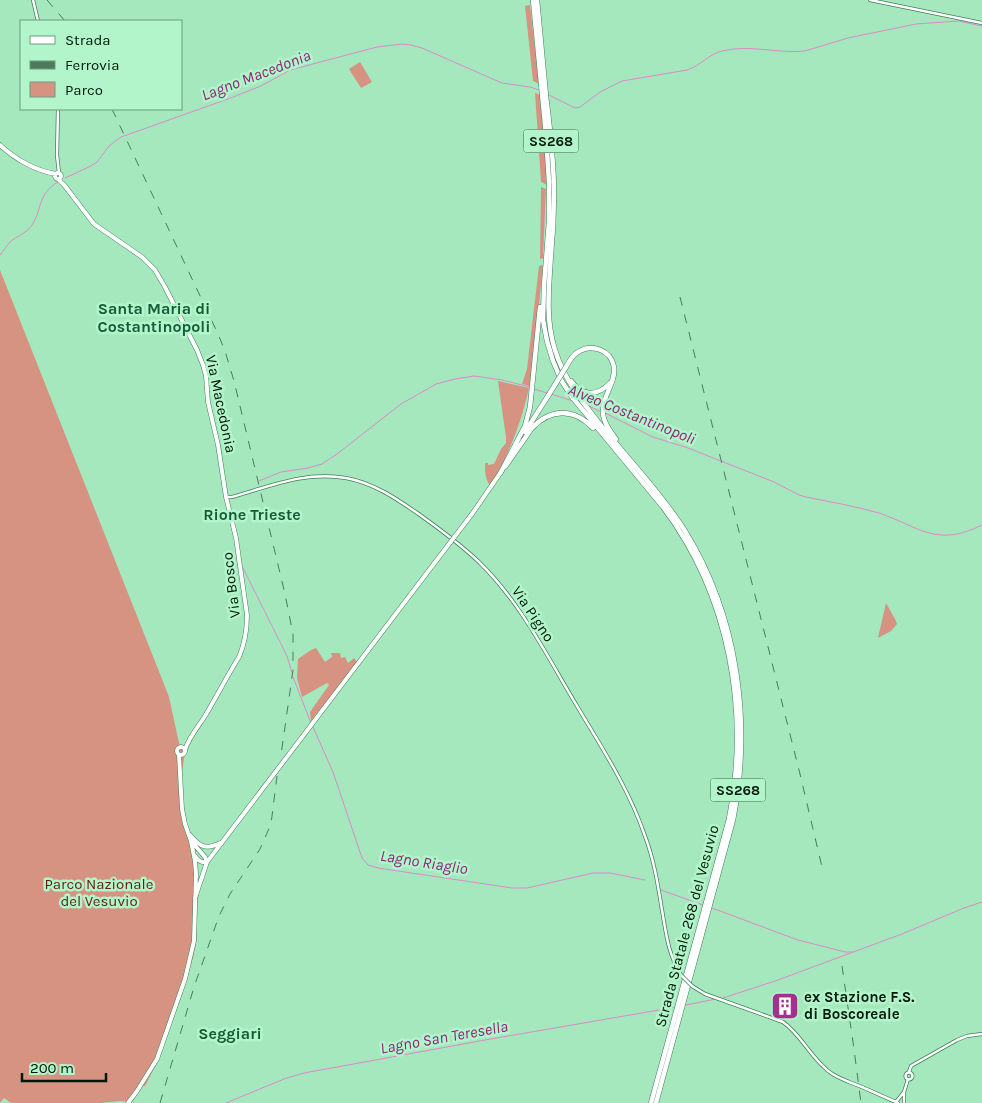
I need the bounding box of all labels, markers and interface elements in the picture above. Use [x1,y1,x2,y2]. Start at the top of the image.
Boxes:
legend [20,20,182,110]
text: Strada [65,31,111,49]
water label: Lagno Macedonia [199,45,313,105]
text: Ferrovia [65,56,119,74]
text: Parco [65,81,103,99]
road number: SS268 [524,130,578,152]
district label: Santa Maria di Costantinopoli [98,299,210,336]
street label: Via Macedonia [202,353,240,455]
water label: Alveo Costantinopoli [566,380,698,448]
district label: Rione Trieste [203,505,301,524]
street label: Via Bosco [218,551,244,619]
street label: Via Pigno [508,583,558,645]
road number: SS268 [710,778,766,802]
street label: Strada Statale 268 del Vesuvio [651,823,723,1029]
water label: Lagno Riaglio [379,846,469,878]
park label: Parco Nazionale del Vesuvio [45,875,154,910]
place label: ex Stazione F.S. di Boscoreale [804,988,914,1023]
building icon: ex Stazione F.S. di Boscoreale [770,991,800,1021]
water label: Lagno San Teresella [379,1016,509,1058]
district label: Seggiari [198,1024,262,1043]
scale bar [22,1050,106,1082]
text: 200 m [30,1059,74,1077]

